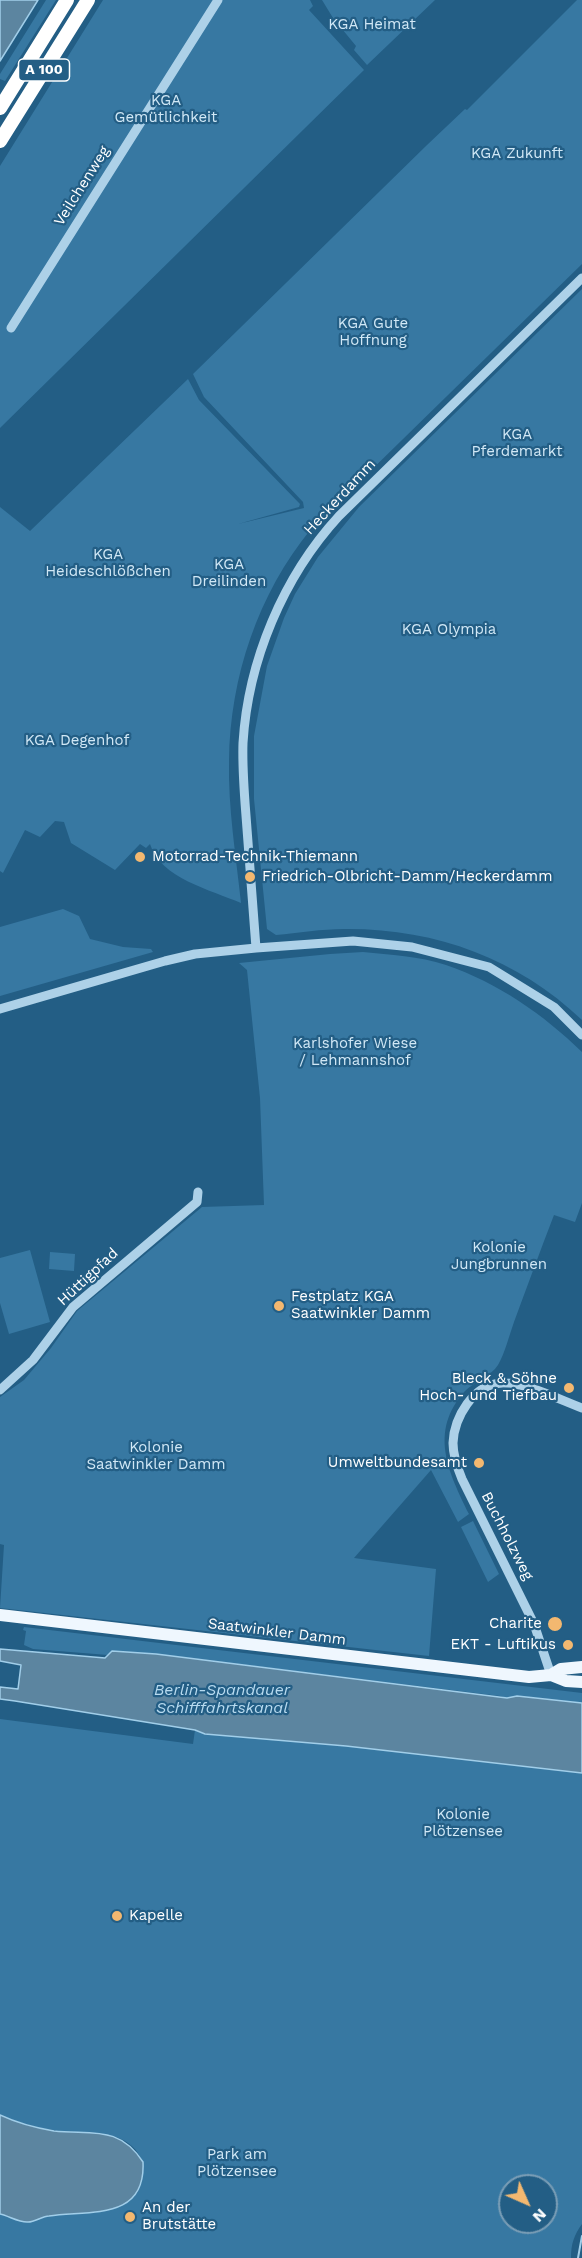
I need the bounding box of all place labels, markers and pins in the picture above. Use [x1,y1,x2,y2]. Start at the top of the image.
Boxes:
place label: Motorrad-Technik-Thiemann [152,848,358,866]
marker: Motorrad-Technik-Thiemann [133,850,147,864]
place label: Friedrich-Olbricht-Damm/Heckerdamm [262,868,552,886]
marker: Friedrich-Olbricht-Damm/Heckerdamm [243,870,257,884]
place label: Festplatz KGA Saatwinkler Damm [291,1288,430,1323]
marker: Festplatz KGA Saatwinkler Damm [272,1299,286,1313]
place label: Bleck & Söhne Hoch- und Tiefbau [419,1370,557,1405]
marker: Bleck & Söhne Hoch- und Tiefbau [562,1381,576,1395]
place label: Umweltbundesamt [328,1454,467,1472]
marker: Umweltbundesamt [472,1456,486,1470]
place label: Charite [489,1615,542,1633]
marker: Charite [546,1615,564,1633]
place label: EKT - Luftikus [451,1636,556,1654]
marker: EKT - Luftikus [561,1638,575,1652]
place label: Kapelle [129,1907,183,1925]
marker: Kapelle [110,1909,124,1923]
place label: An der Brutstätte [142,2199,216,2234]
marker: An der Brutstätte [123,2210,137,2224]

